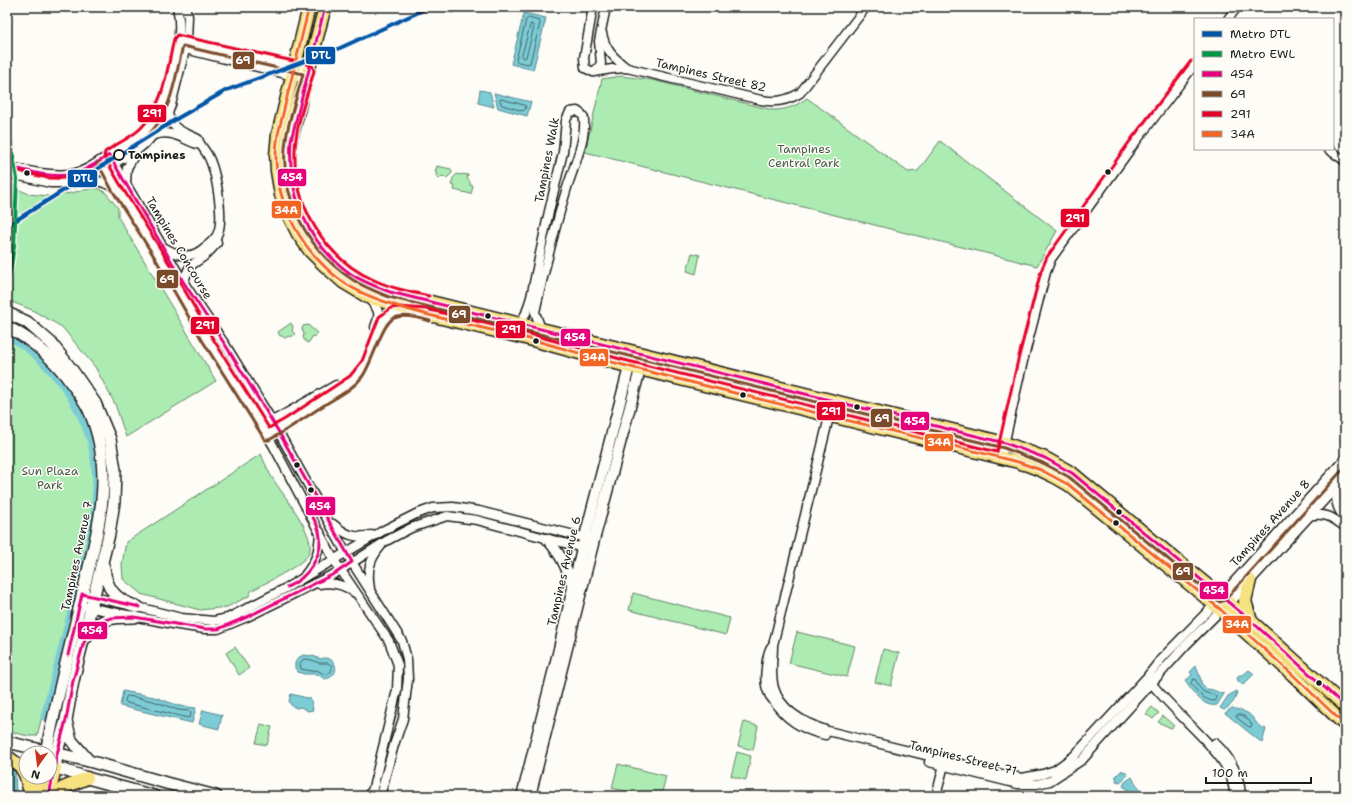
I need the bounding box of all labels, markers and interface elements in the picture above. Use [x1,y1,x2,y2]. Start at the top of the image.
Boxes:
legend [1194,18,1334,150]
text: Metro DTL [1230,26,1291,42]
line badge: DTL [305,46,336,65]
text: Metro EWL [1230,46,1295,62]
text: DTL [311,48,331,63]
line badge: 69 [232,51,255,70]
text: 69 [236,53,251,68]
street label: Tampines Street 82 [654,54,768,96]
text: 454 [1230,66,1254,82]
text: 69 [1230,86,1246,102]
line badge: 291 [137,104,167,123]
text: 291 [142,106,162,121]
text: 291 [1230,106,1251,122]
street label: Tampines Walk [531,116,563,204]
text: 34A [1230,126,1255,142]
park label: Tampines Central Park [768,141,840,171]
place label: Tampines [128,147,186,163]
marker: Tampines [113,149,125,161]
unlabelled marker [1103,167,1113,177]
unlabelled marker [22,168,32,178]
line badge: 454 [277,168,307,187]
line badge: DTL [67,169,98,188]
text: 454 [281,170,303,185]
text: DTL [73,171,93,186]
street label: Tampines Concourse [142,194,216,302]
line badge: 34A [271,200,302,219]
text: 34A [274,203,298,218]
line badge: 291 [1060,208,1090,228]
text: 291 [1065,211,1085,226]
line badge: 69 [156,269,179,289]
text: 69 [160,272,175,287]
line badge: 69 [448,305,471,324]
text: 69 [452,307,467,322]
unlabelled marker [483,311,493,321]
line badge: 291 [190,316,220,335]
text: 291 [195,318,215,333]
line badge: 291 [495,320,526,339]
text: 291 [501,322,521,337]
line badge: 454 [560,328,591,347]
text: 454 [564,330,586,345]
unlabelled marker [531,336,541,346]
line badge: 34A [579,348,609,367]
text: 34A [582,350,606,365]
unlabelled marker [738,390,748,400]
line badge: 291 [816,401,846,421]
unlabelled marker [852,402,862,412]
text: 291 [821,404,841,419]
line badge: 69 [870,408,893,428]
text: 69 [875,411,890,426]
line badge: 454 [900,411,930,431]
text: 454 [904,414,926,429]
line badge: 34A [924,433,954,452]
text: 34A [927,435,951,450]
unlabelled marker [292,460,302,470]
park label: Sun Plaza Park [21,463,79,493]
street label: Tampines Avenue 8 [1226,476,1314,570]
unlabelled marker [306,485,316,495]
line badge: 454 [305,496,336,516]
street label: Tampines Avenue 7 [57,499,97,613]
text: 454 [309,499,331,514]
unlabelled marker [1114,507,1124,517]
street label: Tampines Avenue 6 [544,514,584,628]
unlabelled marker [1111,518,1121,528]
line badge: 69 [1172,562,1194,581]
text: 69 [1176,564,1191,579]
line badge: 454 [1199,581,1229,600]
text: 454 [1203,583,1225,598]
line badge: 34A [1222,615,1252,634]
text: 34A [1225,617,1249,632]
line badge: 454 [77,621,108,640]
text: 454 [81,623,103,638]
unlabelled marker [1314,678,1324,688]
street label: Tampines Street 71 [908,737,1018,779]
north arrow [18,745,58,785]
scale bar [1206,759,1311,785]
text: 100 m [1212,765,1248,781]
text: N [29,766,42,783]

